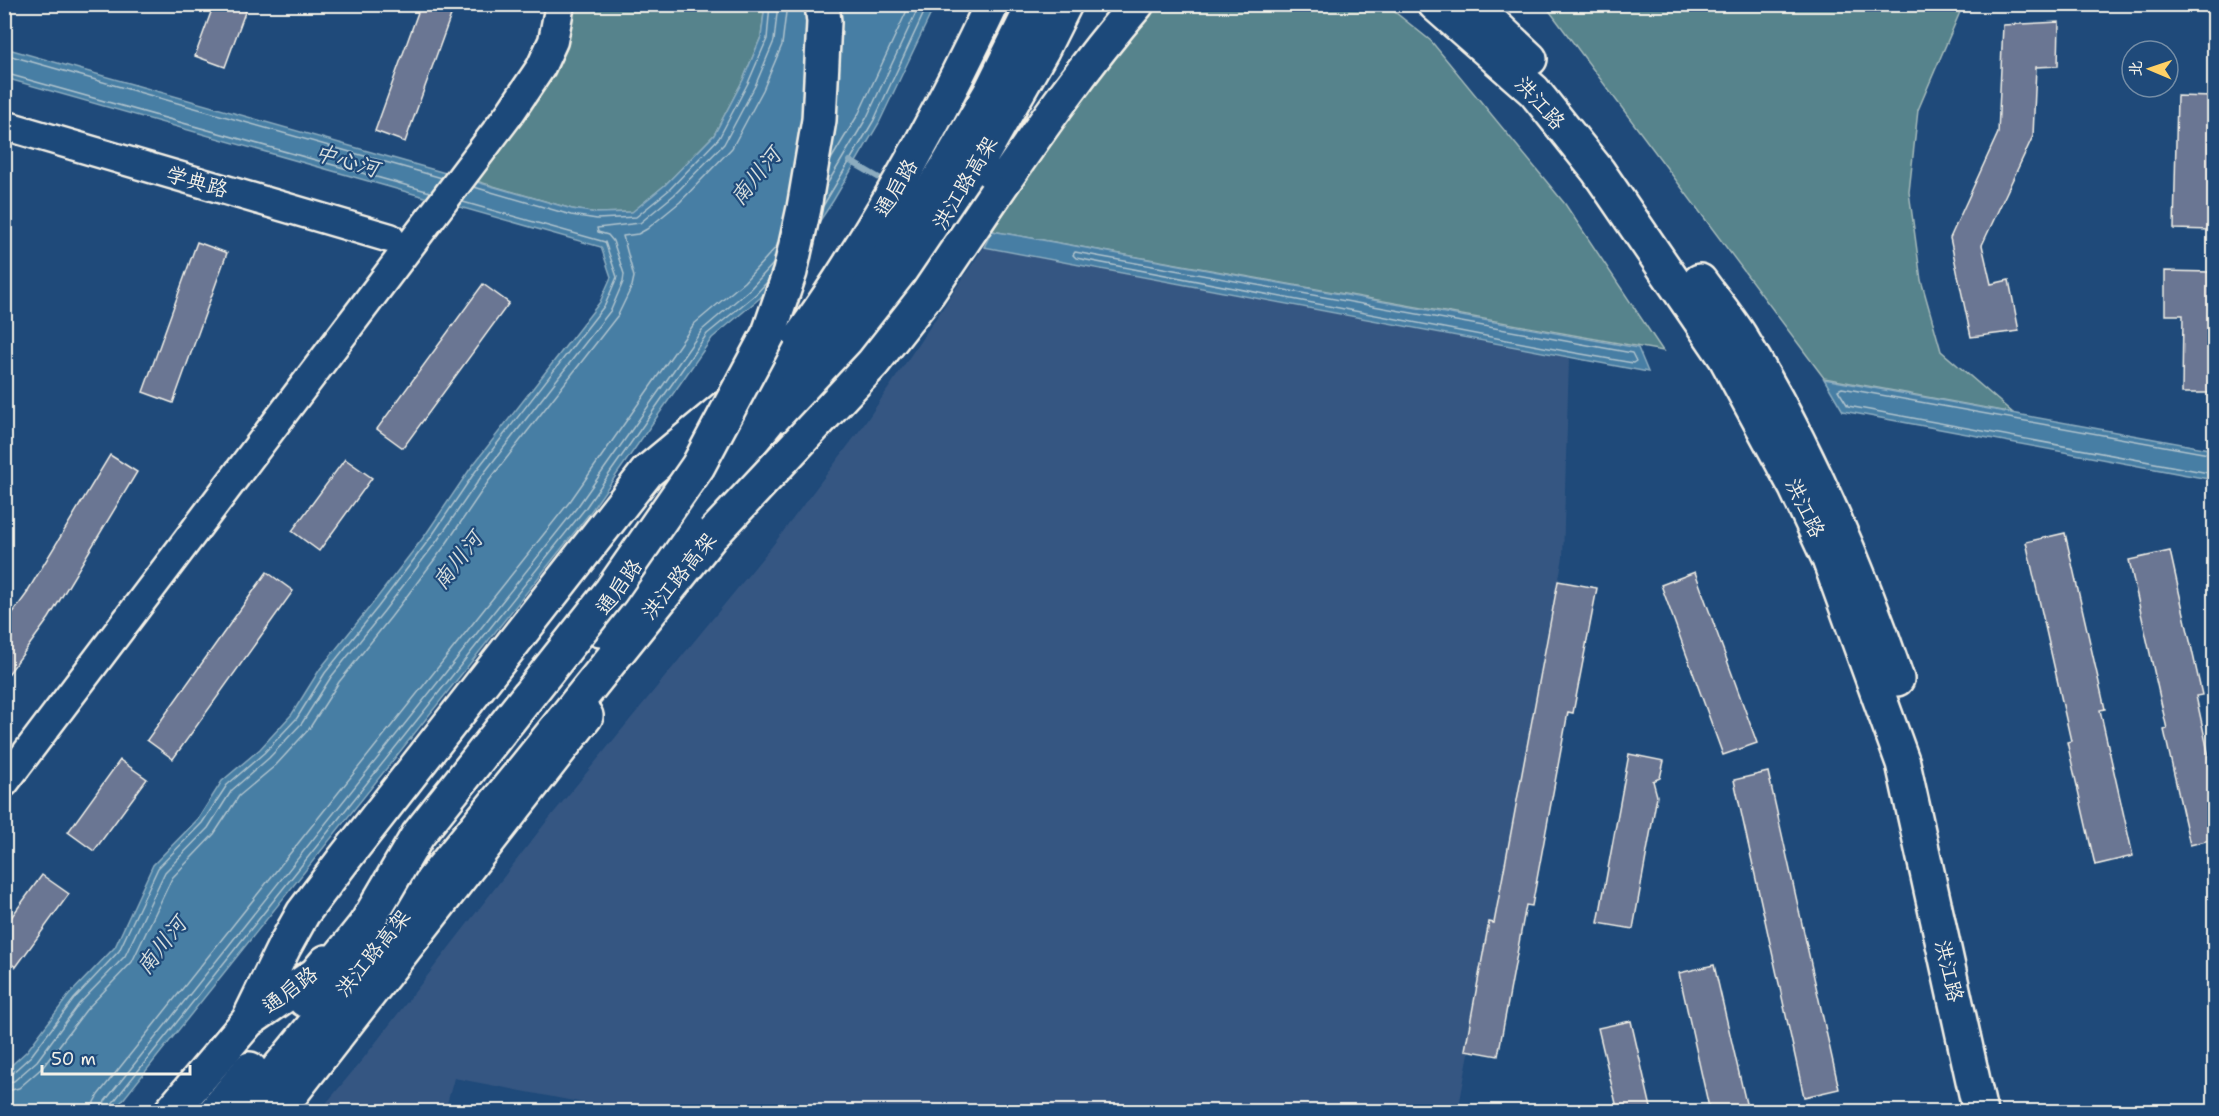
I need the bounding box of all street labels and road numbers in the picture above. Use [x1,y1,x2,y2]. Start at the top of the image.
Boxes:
street label: 洪江路 [1509,70,1571,136]
street label: 洪江路高架 [926,131,1004,235]
street label: 通启路 [868,154,924,222]
street label: 学典路 [163,160,231,204]
street label: 洪江路 [1779,474,1831,542]
street label: 洪江路高架 [635,526,723,626]
street label: 通启路 [589,553,649,621]
street label: 洪江路高架 [329,903,417,1003]
street label: 洪江路 [1928,937,1970,1005]
street label: 通启路 [256,960,324,1020]

